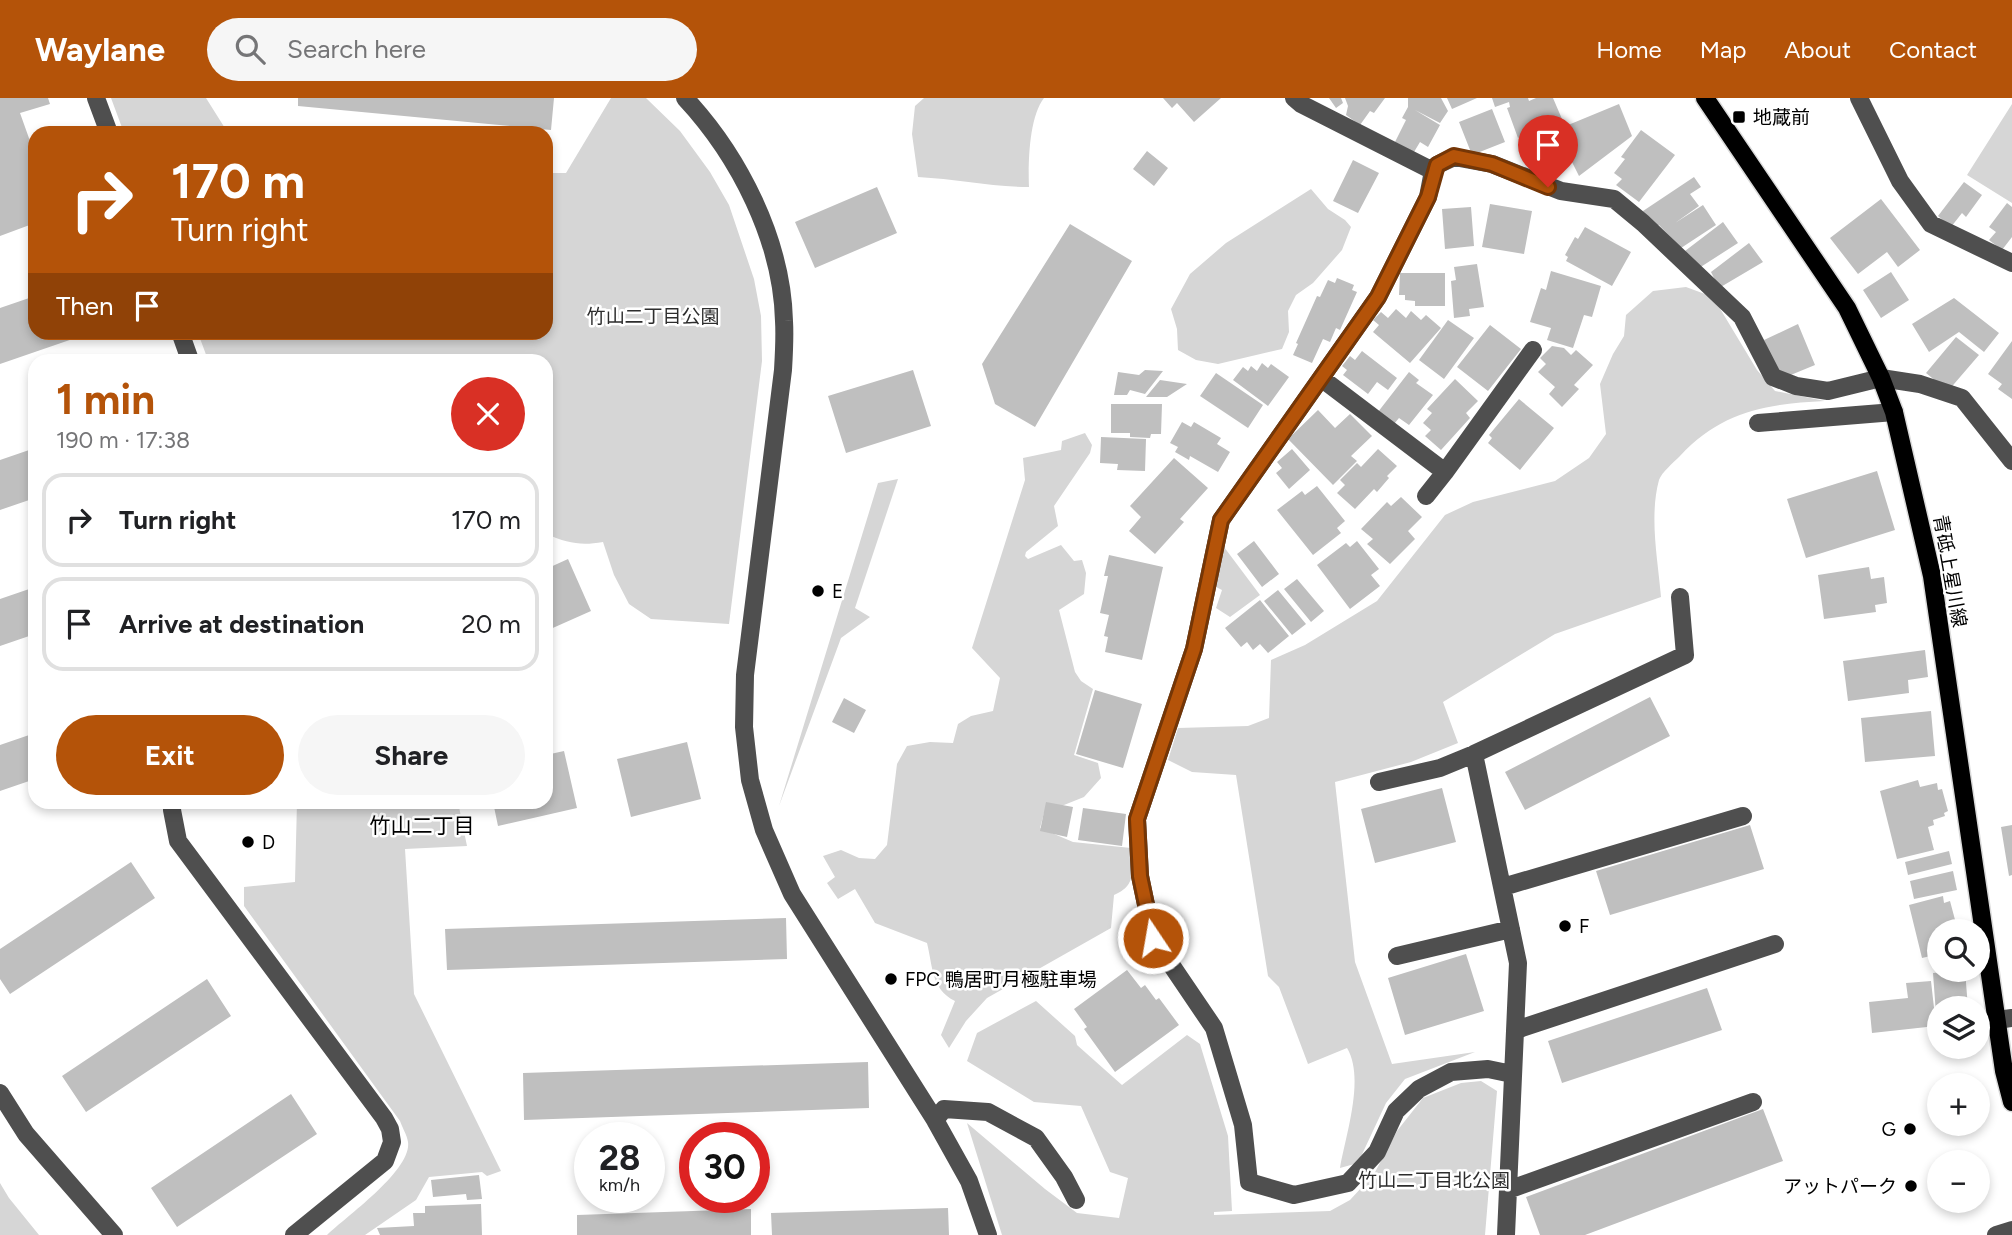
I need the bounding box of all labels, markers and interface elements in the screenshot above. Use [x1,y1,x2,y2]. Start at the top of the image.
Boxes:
search box [207,18,697,81]
text: Waylane [35,30,165,69]
icon: search [231,30,269,68]
text: Search here [287,33,426,65]
text: Home [1596,35,1662,64]
text: Map [1700,35,1746,64]
text: About [1784,35,1851,64]
text: Contact [1889,35,1977,64]
place label: 地蔵前 [1753,106,1810,129]
marker: 地蔵前 [1731,109,1747,125]
pin [1518,115,1578,187]
icon: arrive [1529,126,1567,164]
text: 170 m [171,151,305,210]
icon: right [56,154,147,245]
text: Turn right [171,211,309,249]
icon: arrive [128,287,166,325]
text: Then [56,290,114,322]
park label: 竹山二丁目公園 [586,305,720,328]
text: 1 min [56,374,155,425]
button: close [451,377,525,451]
text: 190 m · 17:38 [56,426,190,454]
icon: right [60,501,98,539]
text: Turn right [119,504,236,536]
text: 170 m [451,504,521,536]
street label: 青砥上星川線 [1929,513,1971,629]
place label: E [832,580,843,603]
marker: E [810,583,826,599]
icon: arrive [60,605,98,643]
text: Arrive at destination [119,608,364,640]
text: 20 m [461,608,521,640]
button: Exit [56,715,284,795]
button: Share [298,715,525,795]
district label: 竹山二丁目 [370,813,475,838]
place label: D [262,831,275,854]
marker: D [240,834,256,850]
position arrow [1116,901,1190,975]
place label: F [1579,915,1589,938]
marker: F [1557,918,1573,934]
map controls [1927,919,1990,1213]
button: search [1927,919,1990,982]
place label: FPC 鴨居町月極駐車場 [905,968,1097,991]
marker: FPC 鴨居町月極駐車場 [883,971,899,987]
button: layers [1927,996,1990,1059]
button: + [1927,1073,1990,1136]
place label: G [1882,1118,1896,1141]
marker: G [1902,1121,1918,1137]
speed limit sign: 30 [679,1122,770,1213]
text: 28 [599,1137,640,1179]
button: − [1927,1150,1990,1213]
park label: 竹山二丁目北公園 [1358,1169,1510,1192]
text: km/h [599,1174,640,1196]
place label: アットパーク [1783,1175,1897,1198]
marker: アットパーク [1903,1178,1919,1194]

